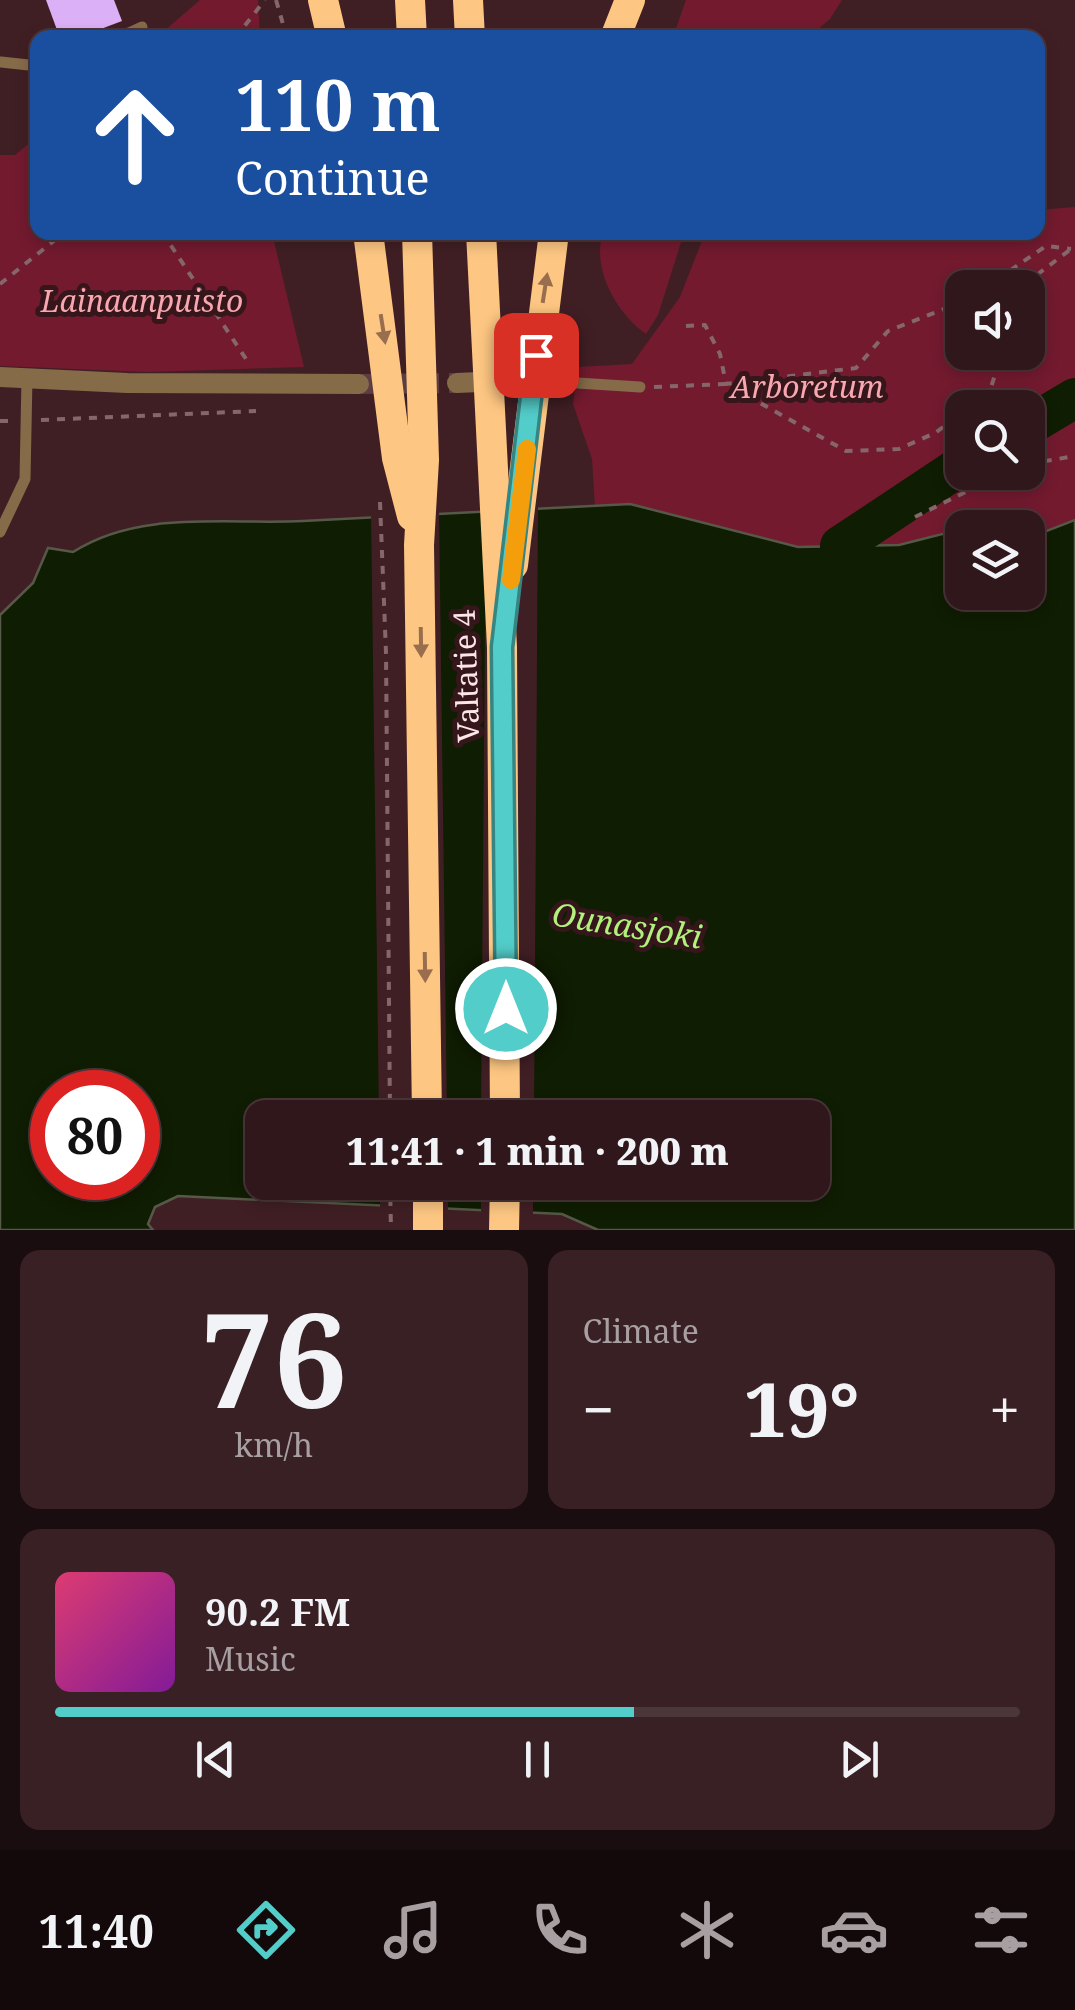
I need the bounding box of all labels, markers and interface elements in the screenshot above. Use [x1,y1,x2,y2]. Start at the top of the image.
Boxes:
text: 110 m [235,56,441,152]
icon: ahead [70,70,200,200]
text: Continue [235,147,430,208]
map controls [945,270,1045,610]
button: sound [945,270,1045,370]
one-way arrow [538,272,553,303]
park label: Lainaanpuisto [40,280,243,321]
one-way arrow [376,313,391,345]
pin [494,313,579,398]
icon: arrive [509,328,564,383]
park label: Arboretum [728,366,884,407]
button: search [945,390,1045,490]
button: layers [945,510,1045,610]
street label: Valtatie 4 [443,609,488,743]
one-way arrow [413,627,429,659]
water label: Ounasjoki [549,891,705,958]
one-way arrow [417,952,433,984]
position arrow [454,957,558,1061]
speed limit sign: 80 [30,1070,160,1200]
text: 11:41 · 1 min · 200 m [346,1124,729,1176]
text: 76 [200,1269,347,1446]
text: Climate [583,1309,699,1352]
text: 19° [744,1357,859,1459]
text: − [583,1371,614,1446]
text: + [989,1371,1020,1446]
text: km/h [235,1423,313,1466]
text: 90.2 FM [205,1585,350,1637]
text: Music [205,1637,296,1680]
icon: previous [188,1732,243,1787]
icon: pause [510,1732,565,1787]
icon: next [832,1732,887,1787]
icon: directions [231,1895,301,1965]
icon: music [378,1895,448,1965]
icon: phone [525,1895,595,1965]
icon: climate [672,1895,742,1965]
icon: car [819,1895,889,1965]
icon: filters [966,1895,1036,1965]
text: 11:40 [39,1900,154,1961]

